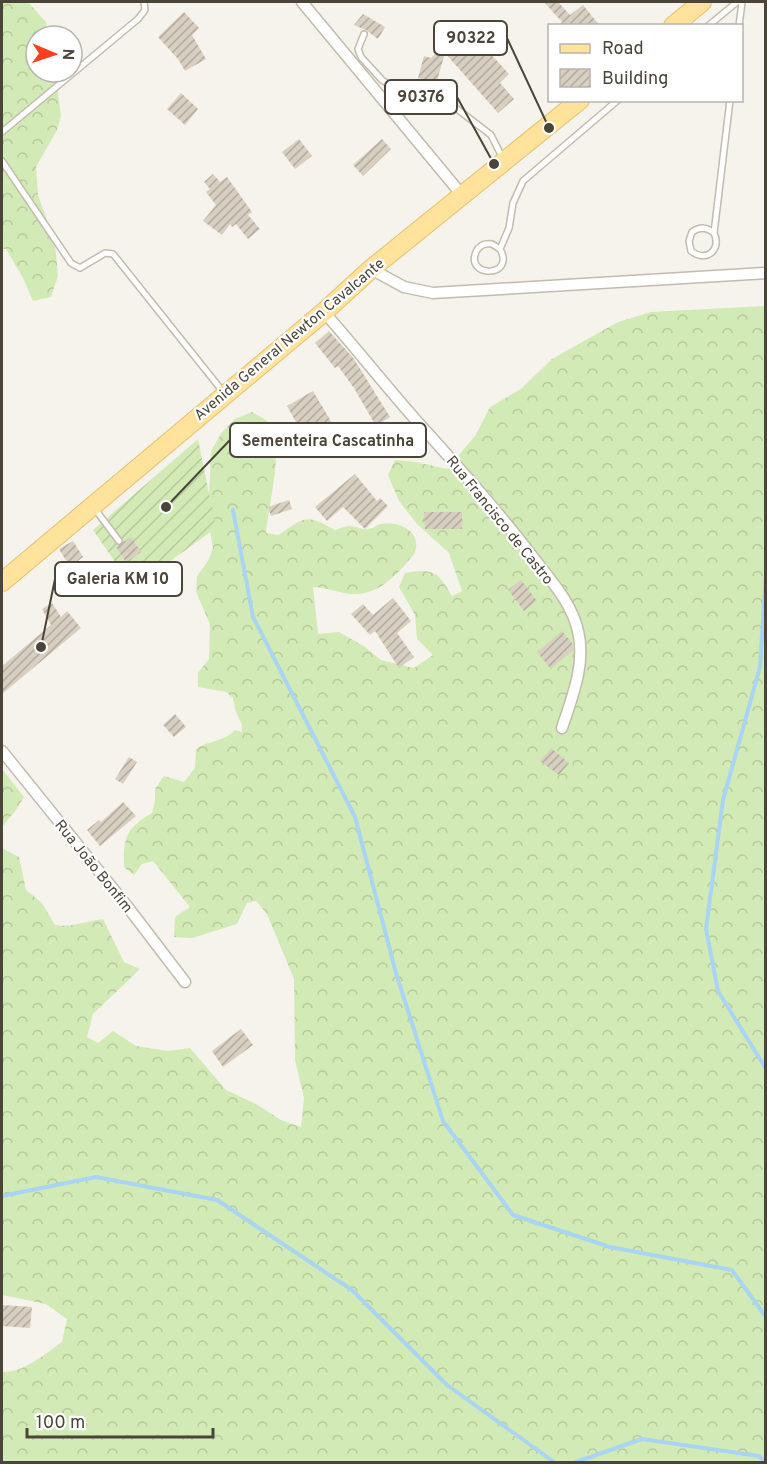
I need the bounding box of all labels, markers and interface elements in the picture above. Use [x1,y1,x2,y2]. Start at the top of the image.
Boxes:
callout: 90322 [434,21,507,55]
north arrow [24,24,84,84]
legend [548,24,743,102]
text: 90322 [446,29,496,49]
text: Road [602,38,644,61]
text: N [57,48,77,61]
text: Building [602,68,668,91]
callout: 90376 [385,80,457,114]
text: 90376 [397,88,445,108]
street label: Avenida General Newton Cavalcante [191,255,389,426]
callout: Sementeira Cascatinha [230,423,426,457]
text: Sementeira Cascatinha [242,432,414,452]
street label: Rua Francisco de Castro [441,453,557,589]
callout: Galeria KM 10 [55,562,182,596]
text: Galeria KM 10 [67,570,169,590]
street label: Rua João Bonfim [49,817,136,917]
scale bar [27,1401,213,1439]
text: 100 m [36,1412,85,1435]

